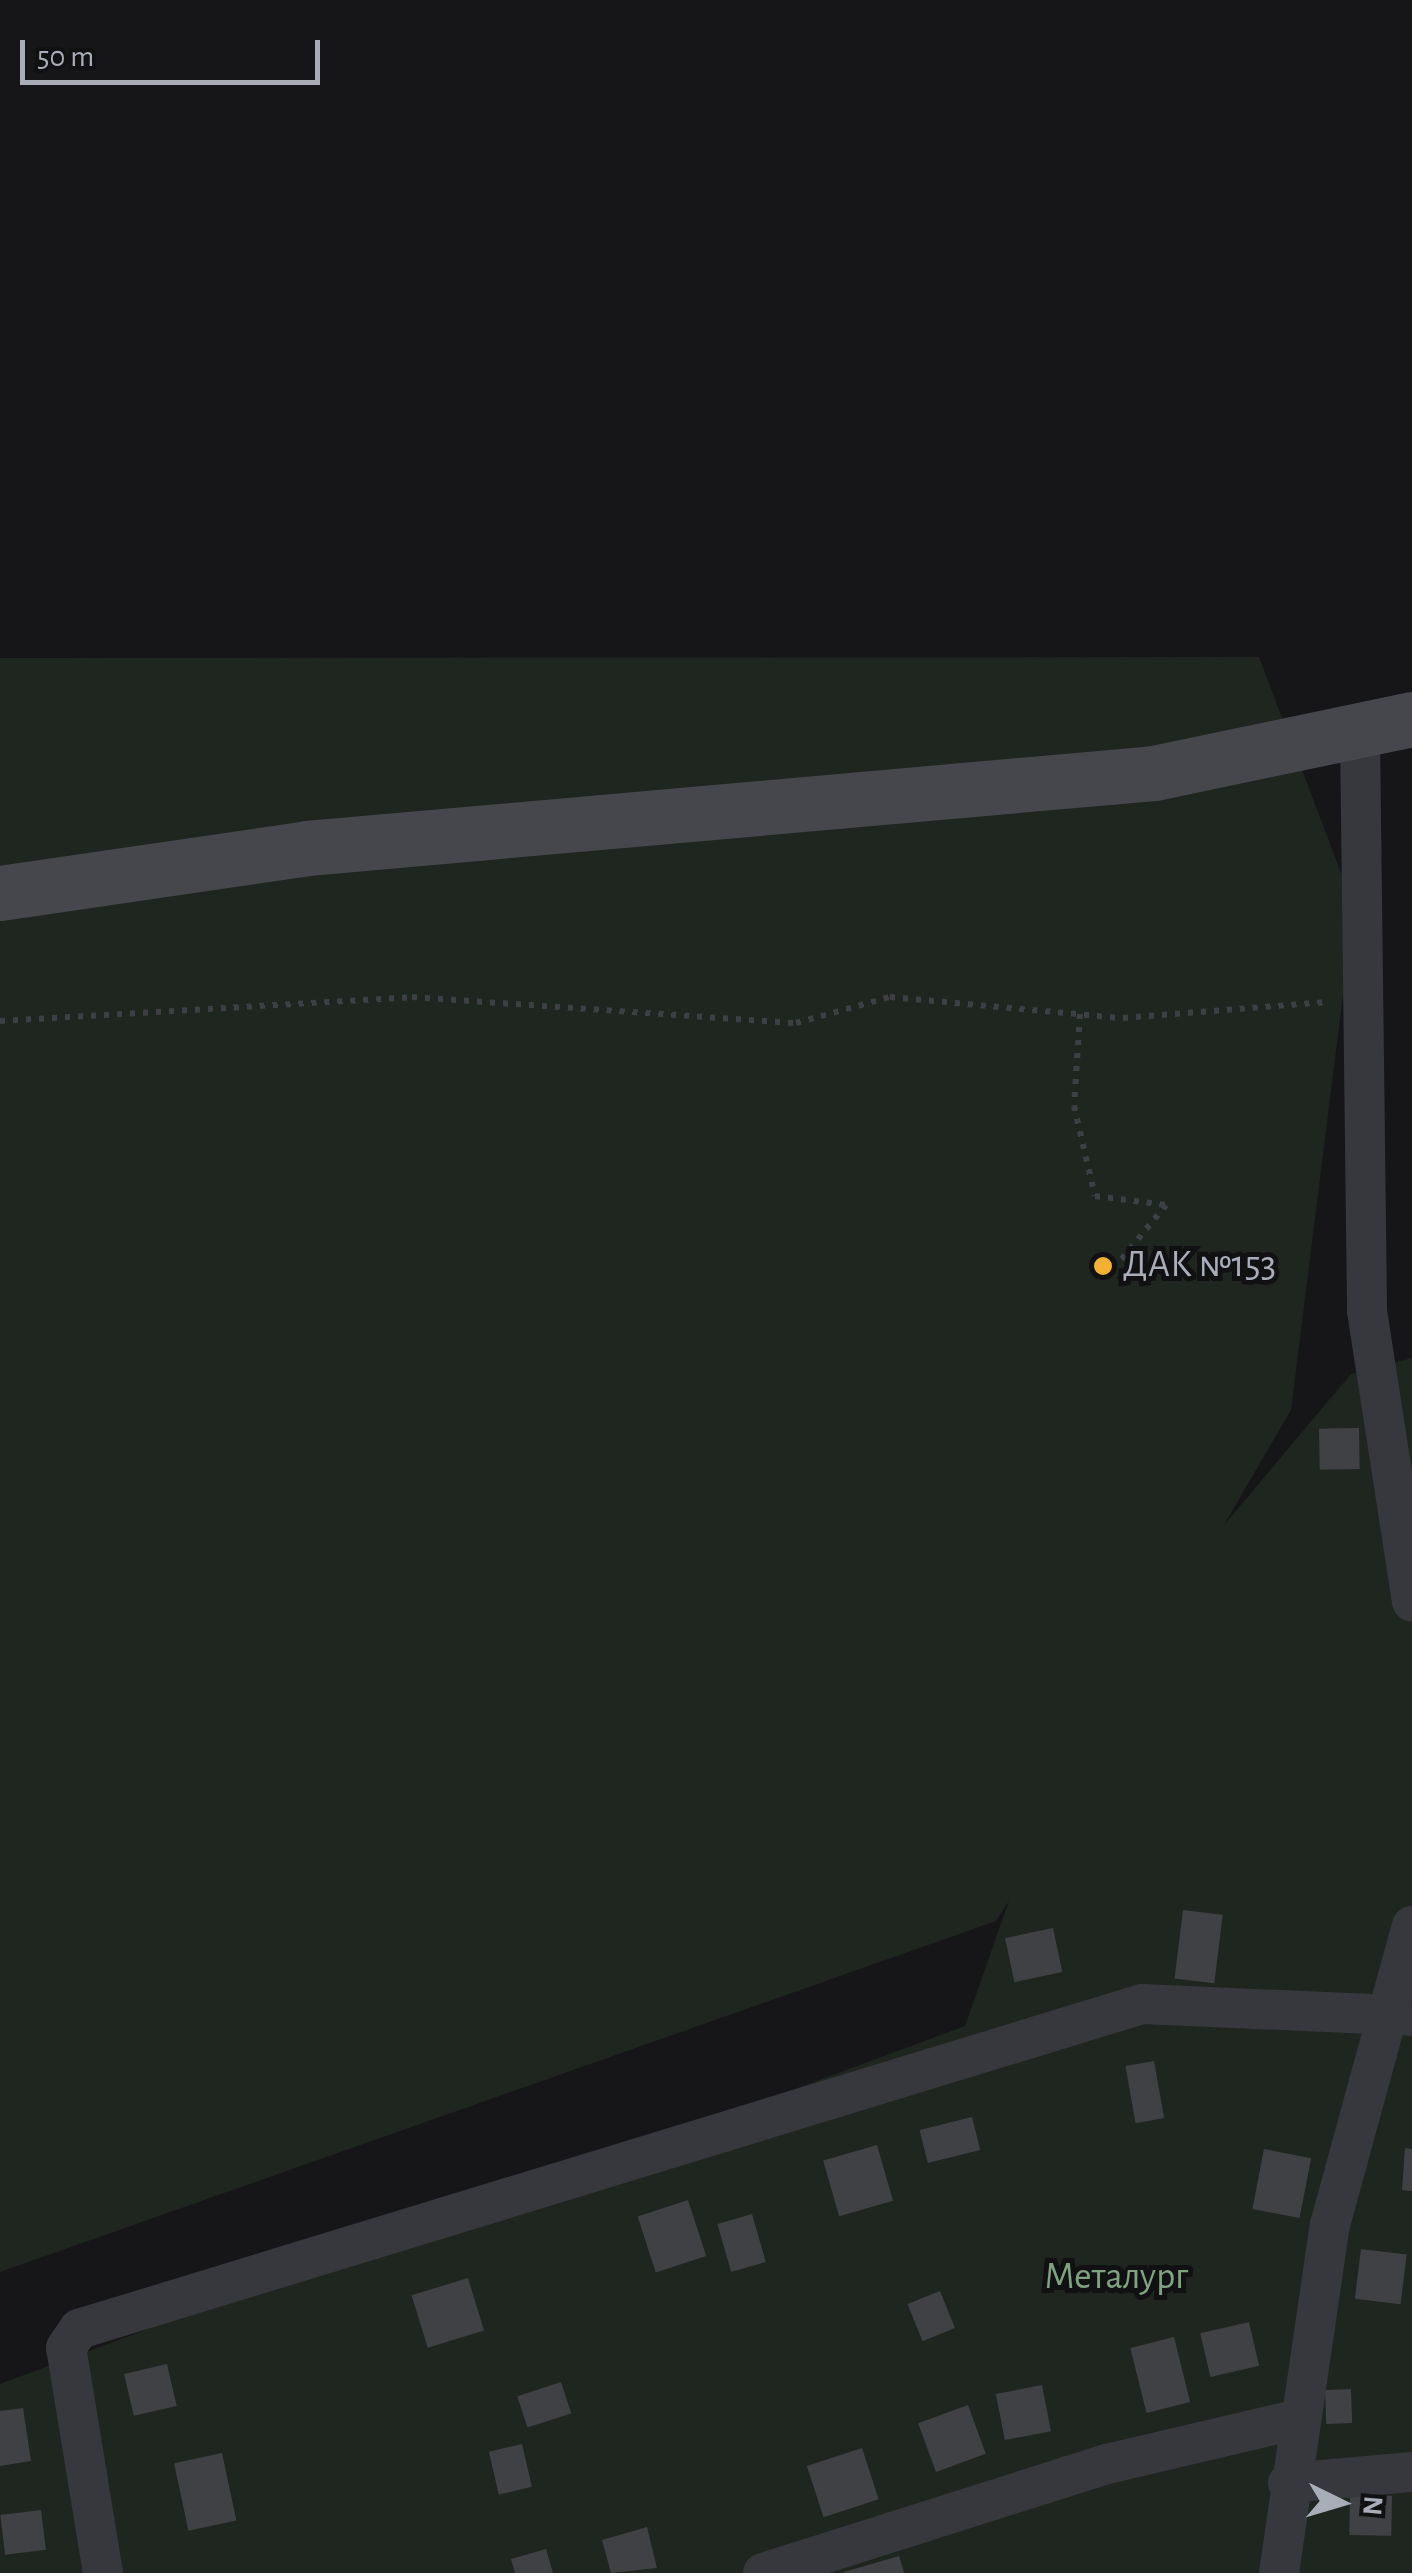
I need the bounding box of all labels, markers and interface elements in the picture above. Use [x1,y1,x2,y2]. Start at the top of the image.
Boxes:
scale bar [25,20,325,82]
text: 50 m [37,42,94,72]
place label: ДАК №153 [1123,1243,1276,1289]
marker: ДАК №153 [1092,1255,1114,1277]
park label: Металург [1044,2255,1188,2301]
north arrow [1292,2453,1392,2553]
text: N [1357,2495,1387,2517]

